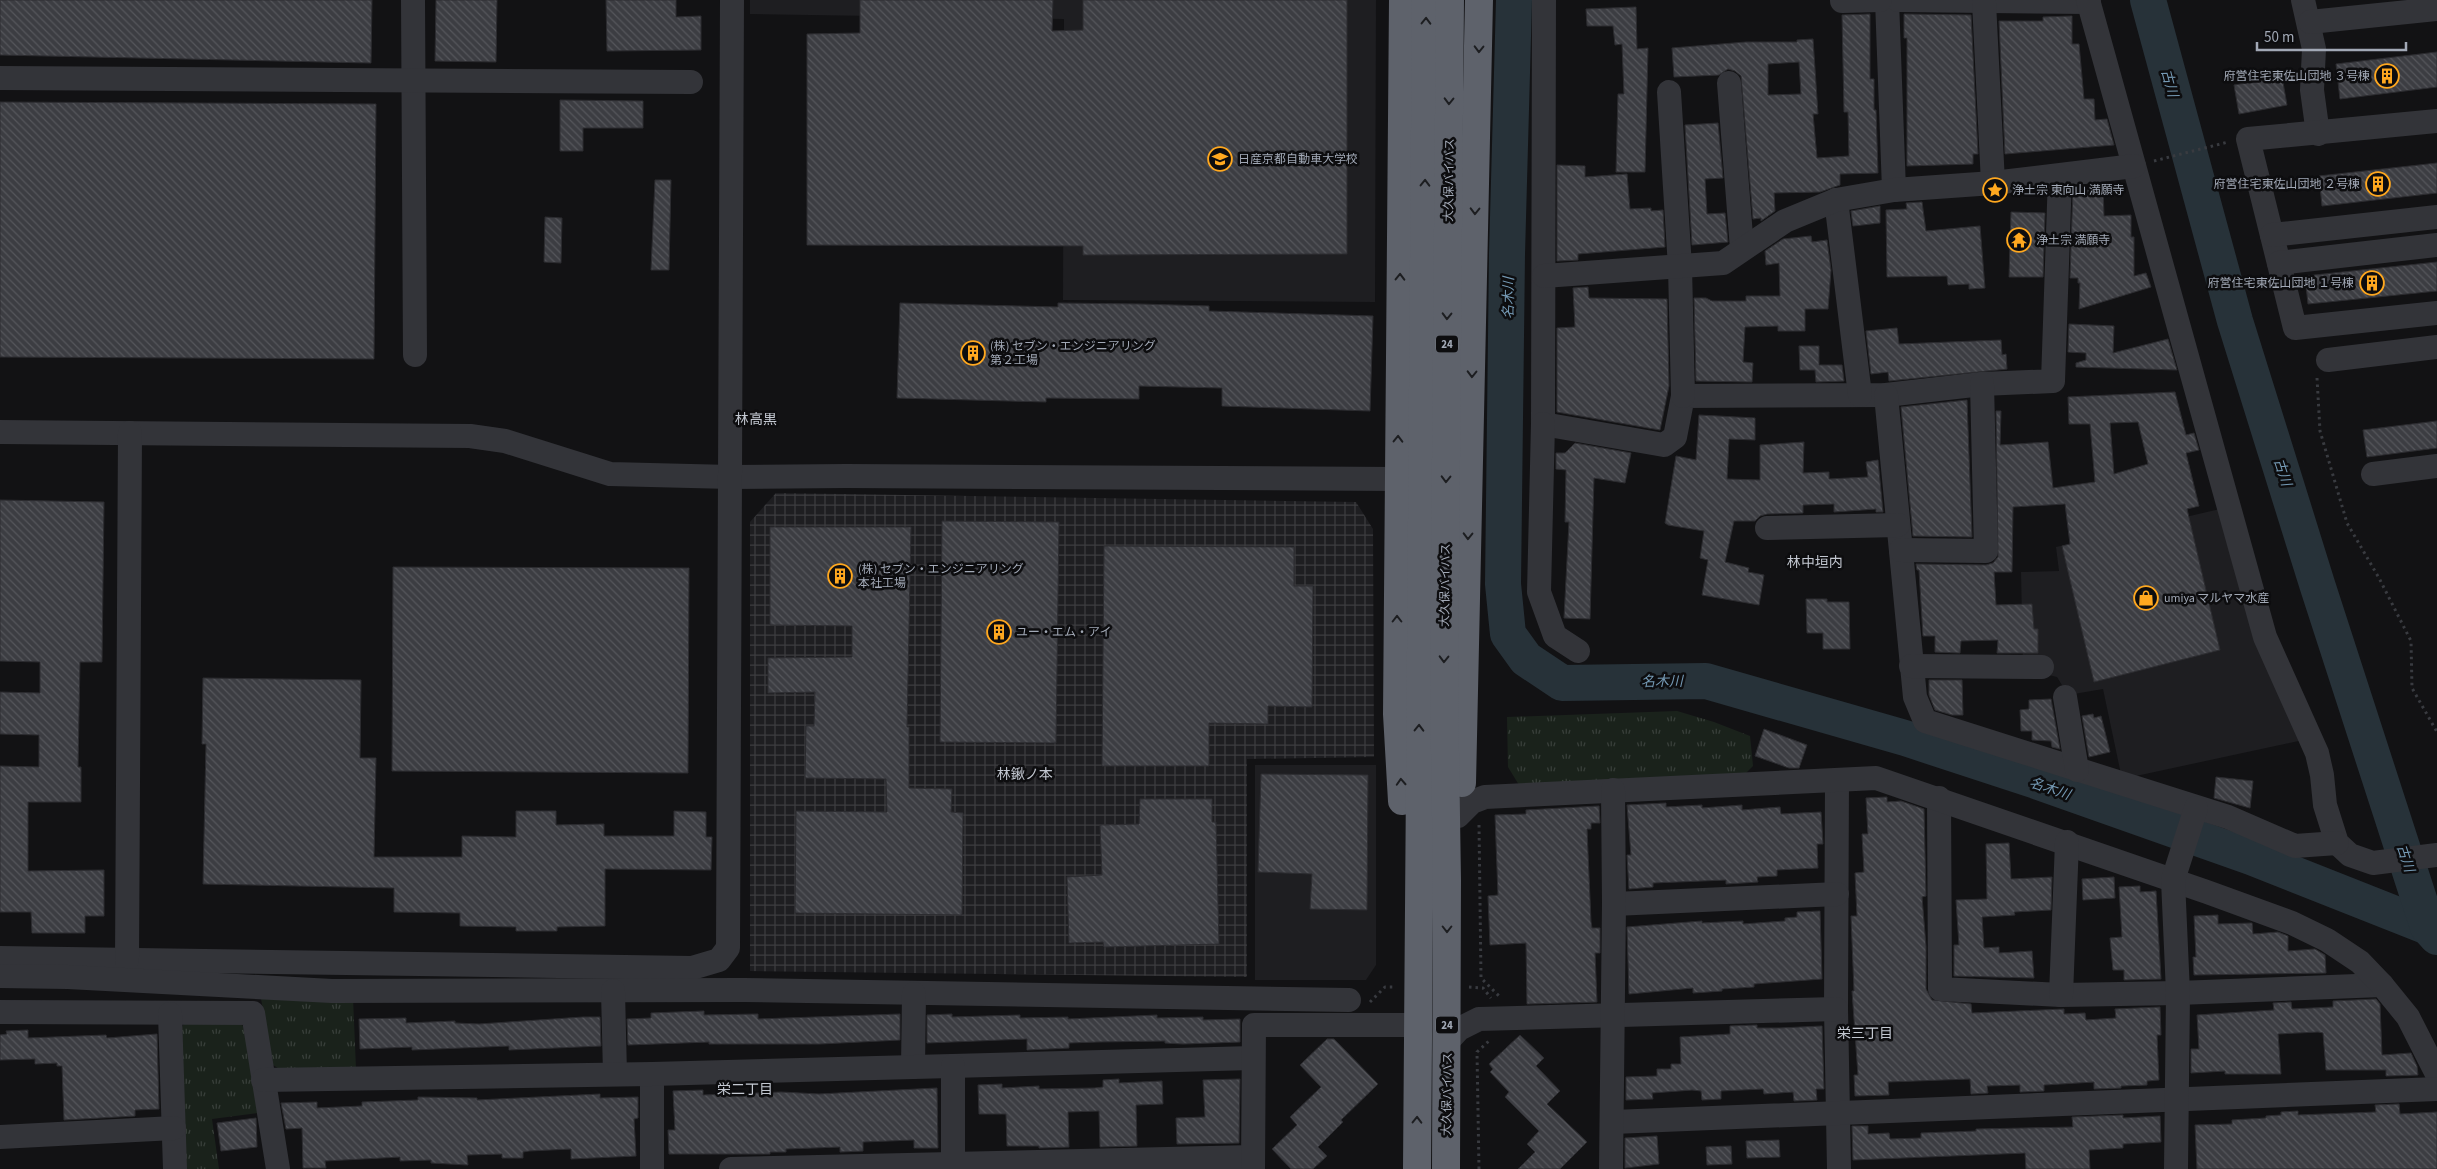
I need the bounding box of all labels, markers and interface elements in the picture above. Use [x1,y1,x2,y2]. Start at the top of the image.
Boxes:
one-way arrow [1421,17,1431,24]
scale bar [2257,20,2406,52]
text: 50 m [2264,27,2294,48]
one-way arrow [1473,45,1484,53]
building icon: 府営住宅東佐山団地 ３号棟 [2374,63,2400,89]
water label: 古川 [2156,67,2183,101]
place label: 府営住宅東佐山団地 ３号棟 [2224,68,2370,85]
one-way arrow [1444,98,1454,105]
street label: 大久保バイパス [1440,138,1459,222]
school or university icon: 日産京都自動車大学校 [1207,146,1233,172]
place label: 日産京都自動車大学校 [1238,151,1358,168]
building icon: 府営住宅東佐山団地 ２号棟 [2365,171,2391,197]
place label: 府営住宅東佐山団地 ２号棟 [2214,176,2360,193]
place icon: 浄土宗 東向山 満願寺 [1982,177,2008,203]
one-way arrow [1420,179,1430,187]
place label: 浄土宗 東向山 満願寺 [2012,182,2125,199]
one-way arrow [1470,208,1480,215]
temple icon: 浄土宗 満願寺 [2006,227,2032,253]
place label: 浄土宗 満願寺 [2036,232,2110,249]
building icon: 府営住宅東佐山団地 １号棟 [2359,270,2385,296]
one-way arrow [1395,273,1405,280]
water label: 名木川 [1499,275,1519,319]
place label: 府営住宅東佐山団地 １号棟 [2208,275,2354,292]
one-way arrow [1442,312,1452,320]
road number: 24 [1436,336,1458,352]
place label: (株) セブン・エンジニアリング 第２工場 [990,338,1156,369]
building icon: (株) セブン・エンジニアリング 第２工場 [960,340,986,366]
one-way arrow [1467,370,1477,378]
district label: 林高黒 [735,410,777,430]
one-way arrow [1393,435,1403,443]
water label: 古川 [2268,456,2297,491]
one-way arrow [1441,475,1451,483]
one-way arrow [1463,532,1473,540]
street label: 大久保バイパス [1436,543,1455,627]
district label: 林中垣内 [1787,553,1843,573]
place label: (株) セブン・エンジニアリング 本社工場 [858,561,1024,592]
building icon: (株) セブン・エンジニアリング 本社工場 [827,563,853,589]
shop icon: umiya マルヤマ水産 [2133,585,2159,611]
place label: umiya マルヤマ水産 [2164,590,2269,607]
one-way arrow [1392,615,1402,623]
building icon: ユー・エム・アイ [986,619,1012,645]
place label: ユー・エム・アイ [1016,624,1111,641]
one-way arrow [1439,655,1449,663]
water label: 名木川 [1641,672,1685,692]
one-way arrow [1414,723,1424,731]
district label: 林鍬ノ本 [997,765,1053,785]
water label: 名木川 [2027,773,2075,806]
one-way arrow [1395,777,1406,785]
water label: 古川 [2391,842,2420,877]
one-way arrow [1442,926,1452,933]
road number: 24 [1436,1016,1458,1034]
district label: 栄三丁目 [1837,1024,1893,1044]
street label: 大久保バイパス [1438,1052,1457,1136]
district label: 栄二丁目 [717,1080,773,1100]
one-way arrow [1412,1116,1422,1124]

